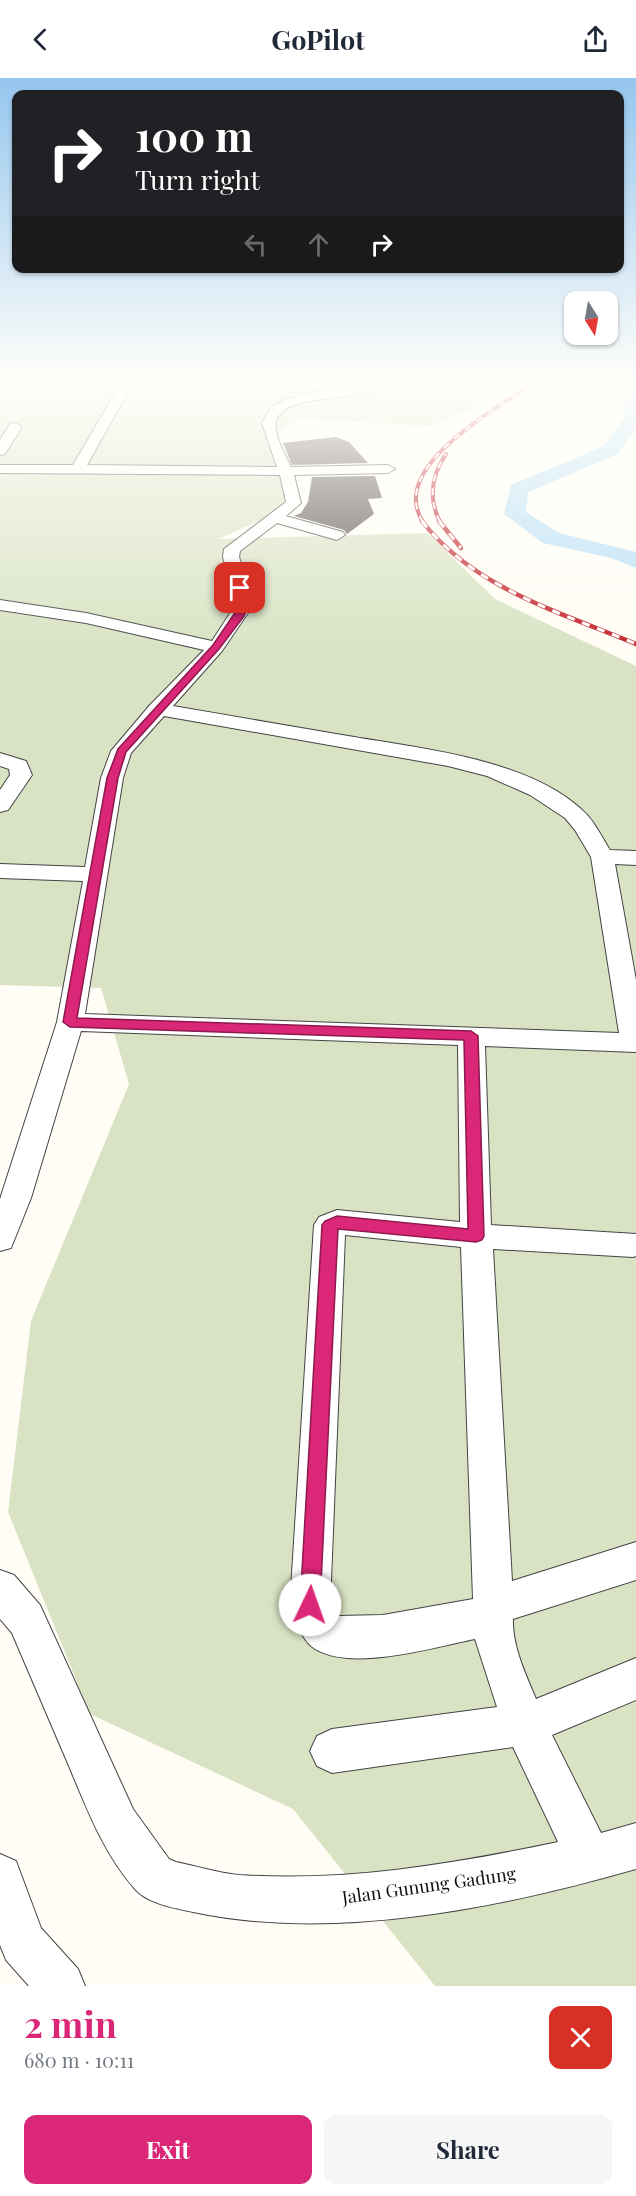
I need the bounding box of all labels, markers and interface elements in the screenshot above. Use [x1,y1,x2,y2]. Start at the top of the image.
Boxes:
text: GoPilot [271,21,365,57]
icon: back [24,23,57,56]
icon: share [579,23,612,56]
text: 100 m [135,107,253,163]
icon: right [36,114,114,192]
text: Turn right [135,161,260,197]
icon: left [239,228,272,261]
icon: ahead [302,228,335,261]
icon: right [365,228,398,261]
north arrow [564,291,618,345]
map controls [564,291,618,345]
pin [214,562,265,613]
icon: arrive [223,571,256,604]
position arrow [278,1573,342,1637]
street label: Jalan Gunung Gadung [339,1861,518,1909]
text: 2 min [24,1999,117,2047]
button: close [549,2006,612,2069]
text: 680 m · 10:11 [24,2046,134,2073]
button: Exit [24,2115,312,2184]
button: Share [324,2115,612,2184]

